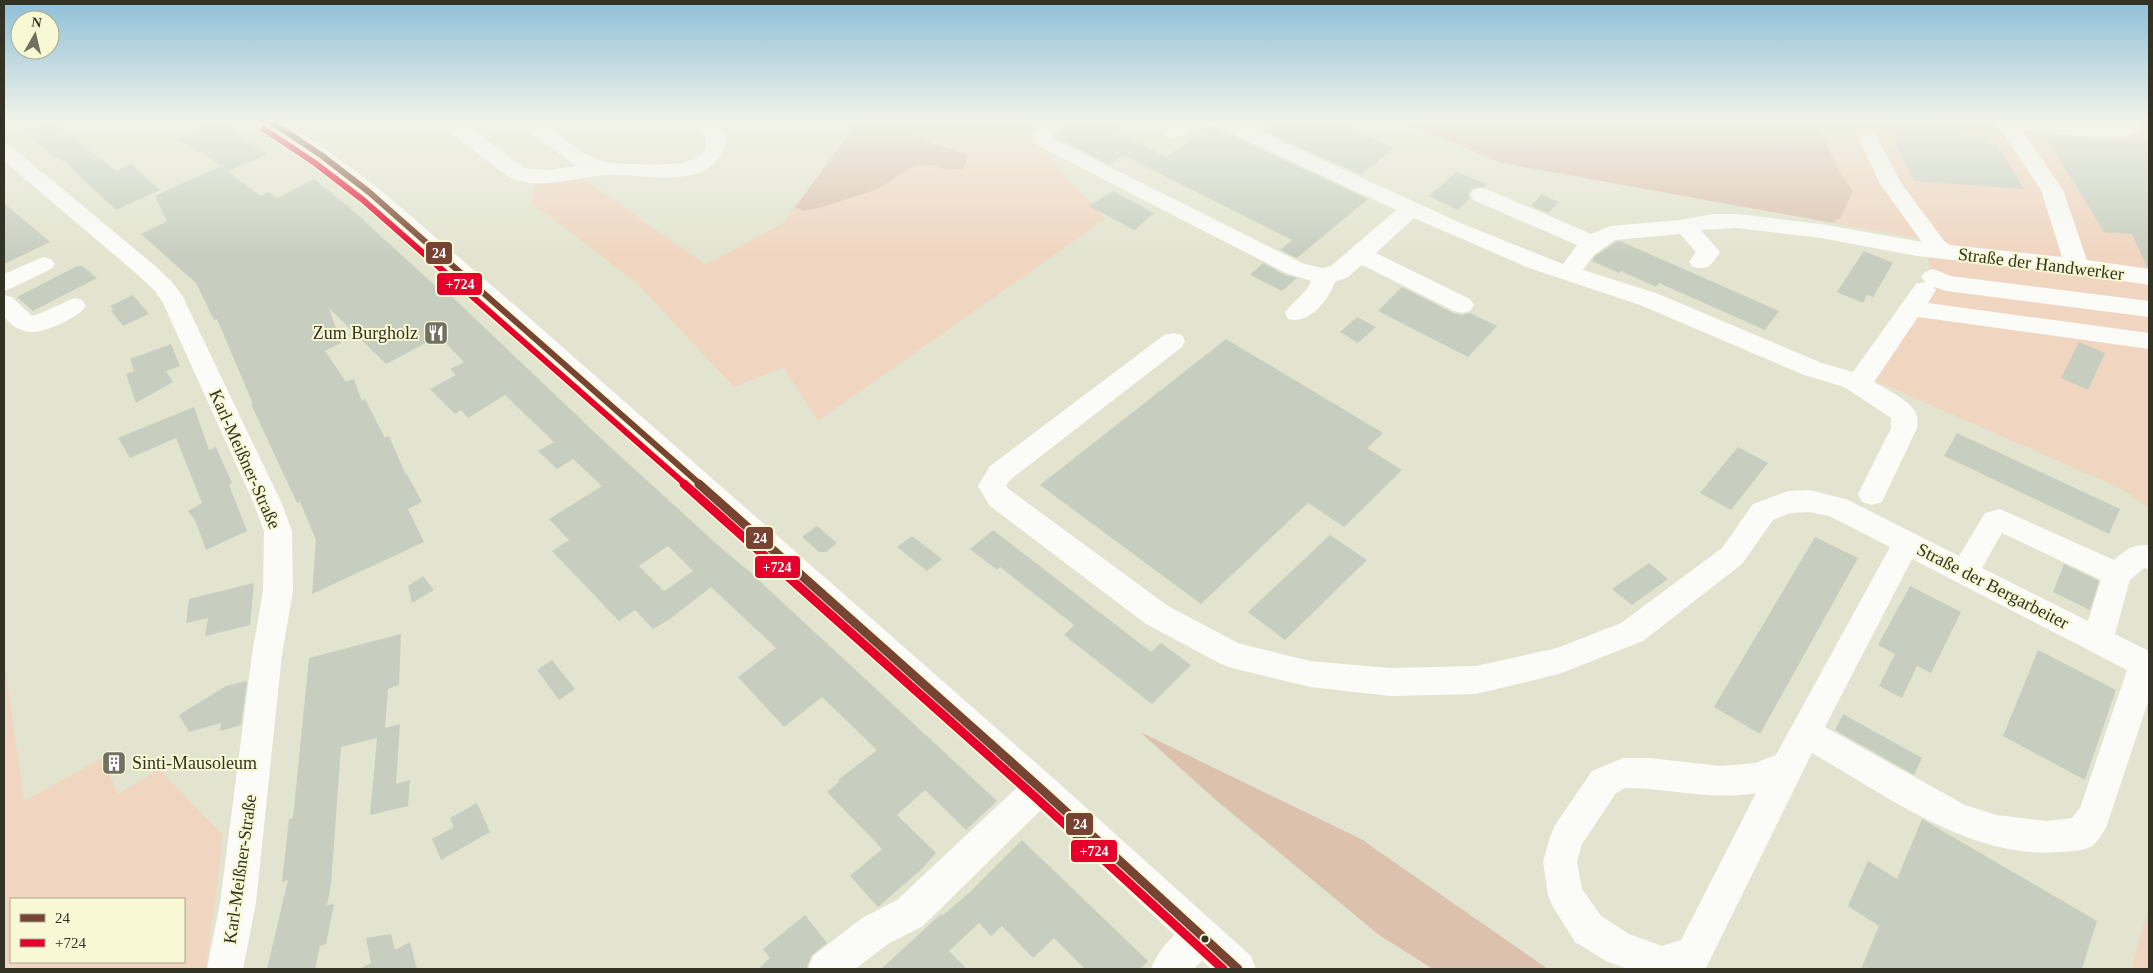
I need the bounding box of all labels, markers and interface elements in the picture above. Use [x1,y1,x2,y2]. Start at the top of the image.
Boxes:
north arrow [10,10,60,60]
text: N [31,14,43,31]
line badge: 24 [425,241,453,265]
street label: Straße der Handwerker [1957,244,2125,284]
text: 24 [432,246,446,261]
line badge: +724 [436,272,483,296]
text: +724 [446,277,474,292]
restaurant icon: Zum Burgholz [423,320,449,346]
place label: Zum Burgholz [313,323,418,343]
street label: Karl-Meißner-Straße [205,386,285,532]
line badge: 24 [745,526,774,550]
text: 24 [753,531,767,546]
street label: Straße der Bergarbeiter [1914,539,2072,633]
line badge: +724 [754,555,801,579]
text: +724 [763,560,791,575]
building icon: Sinti-Mausoleum [101,750,127,776]
place label: Sinti-Mausoleum [132,753,257,773]
street label: Karl-Meißner-Straße [220,793,260,945]
line badge: 24 [1065,812,1094,836]
text: 24 [1073,817,1087,832]
line badge: +724 [1070,839,1118,863]
text: +724 [1080,844,1108,859]
legend [10,898,185,963]
text: 24 [55,910,71,926]
unlabelled marker [1200,934,1210,944]
text: +724 [55,935,86,951]

